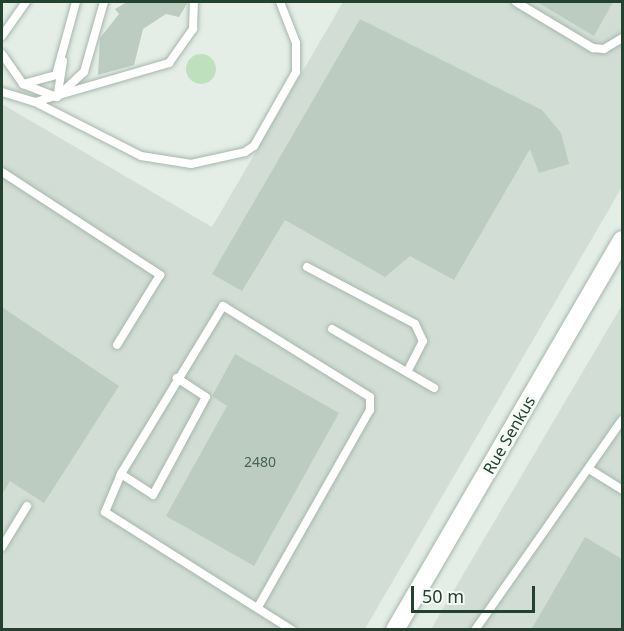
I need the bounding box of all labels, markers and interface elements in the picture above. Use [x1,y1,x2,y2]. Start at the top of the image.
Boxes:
street label: Rue Senkus [479,393,539,477]
house number: 2480 [244,454,276,470]
scale bar [414,574,538,612]
text: 50 m [422,584,464,608]

